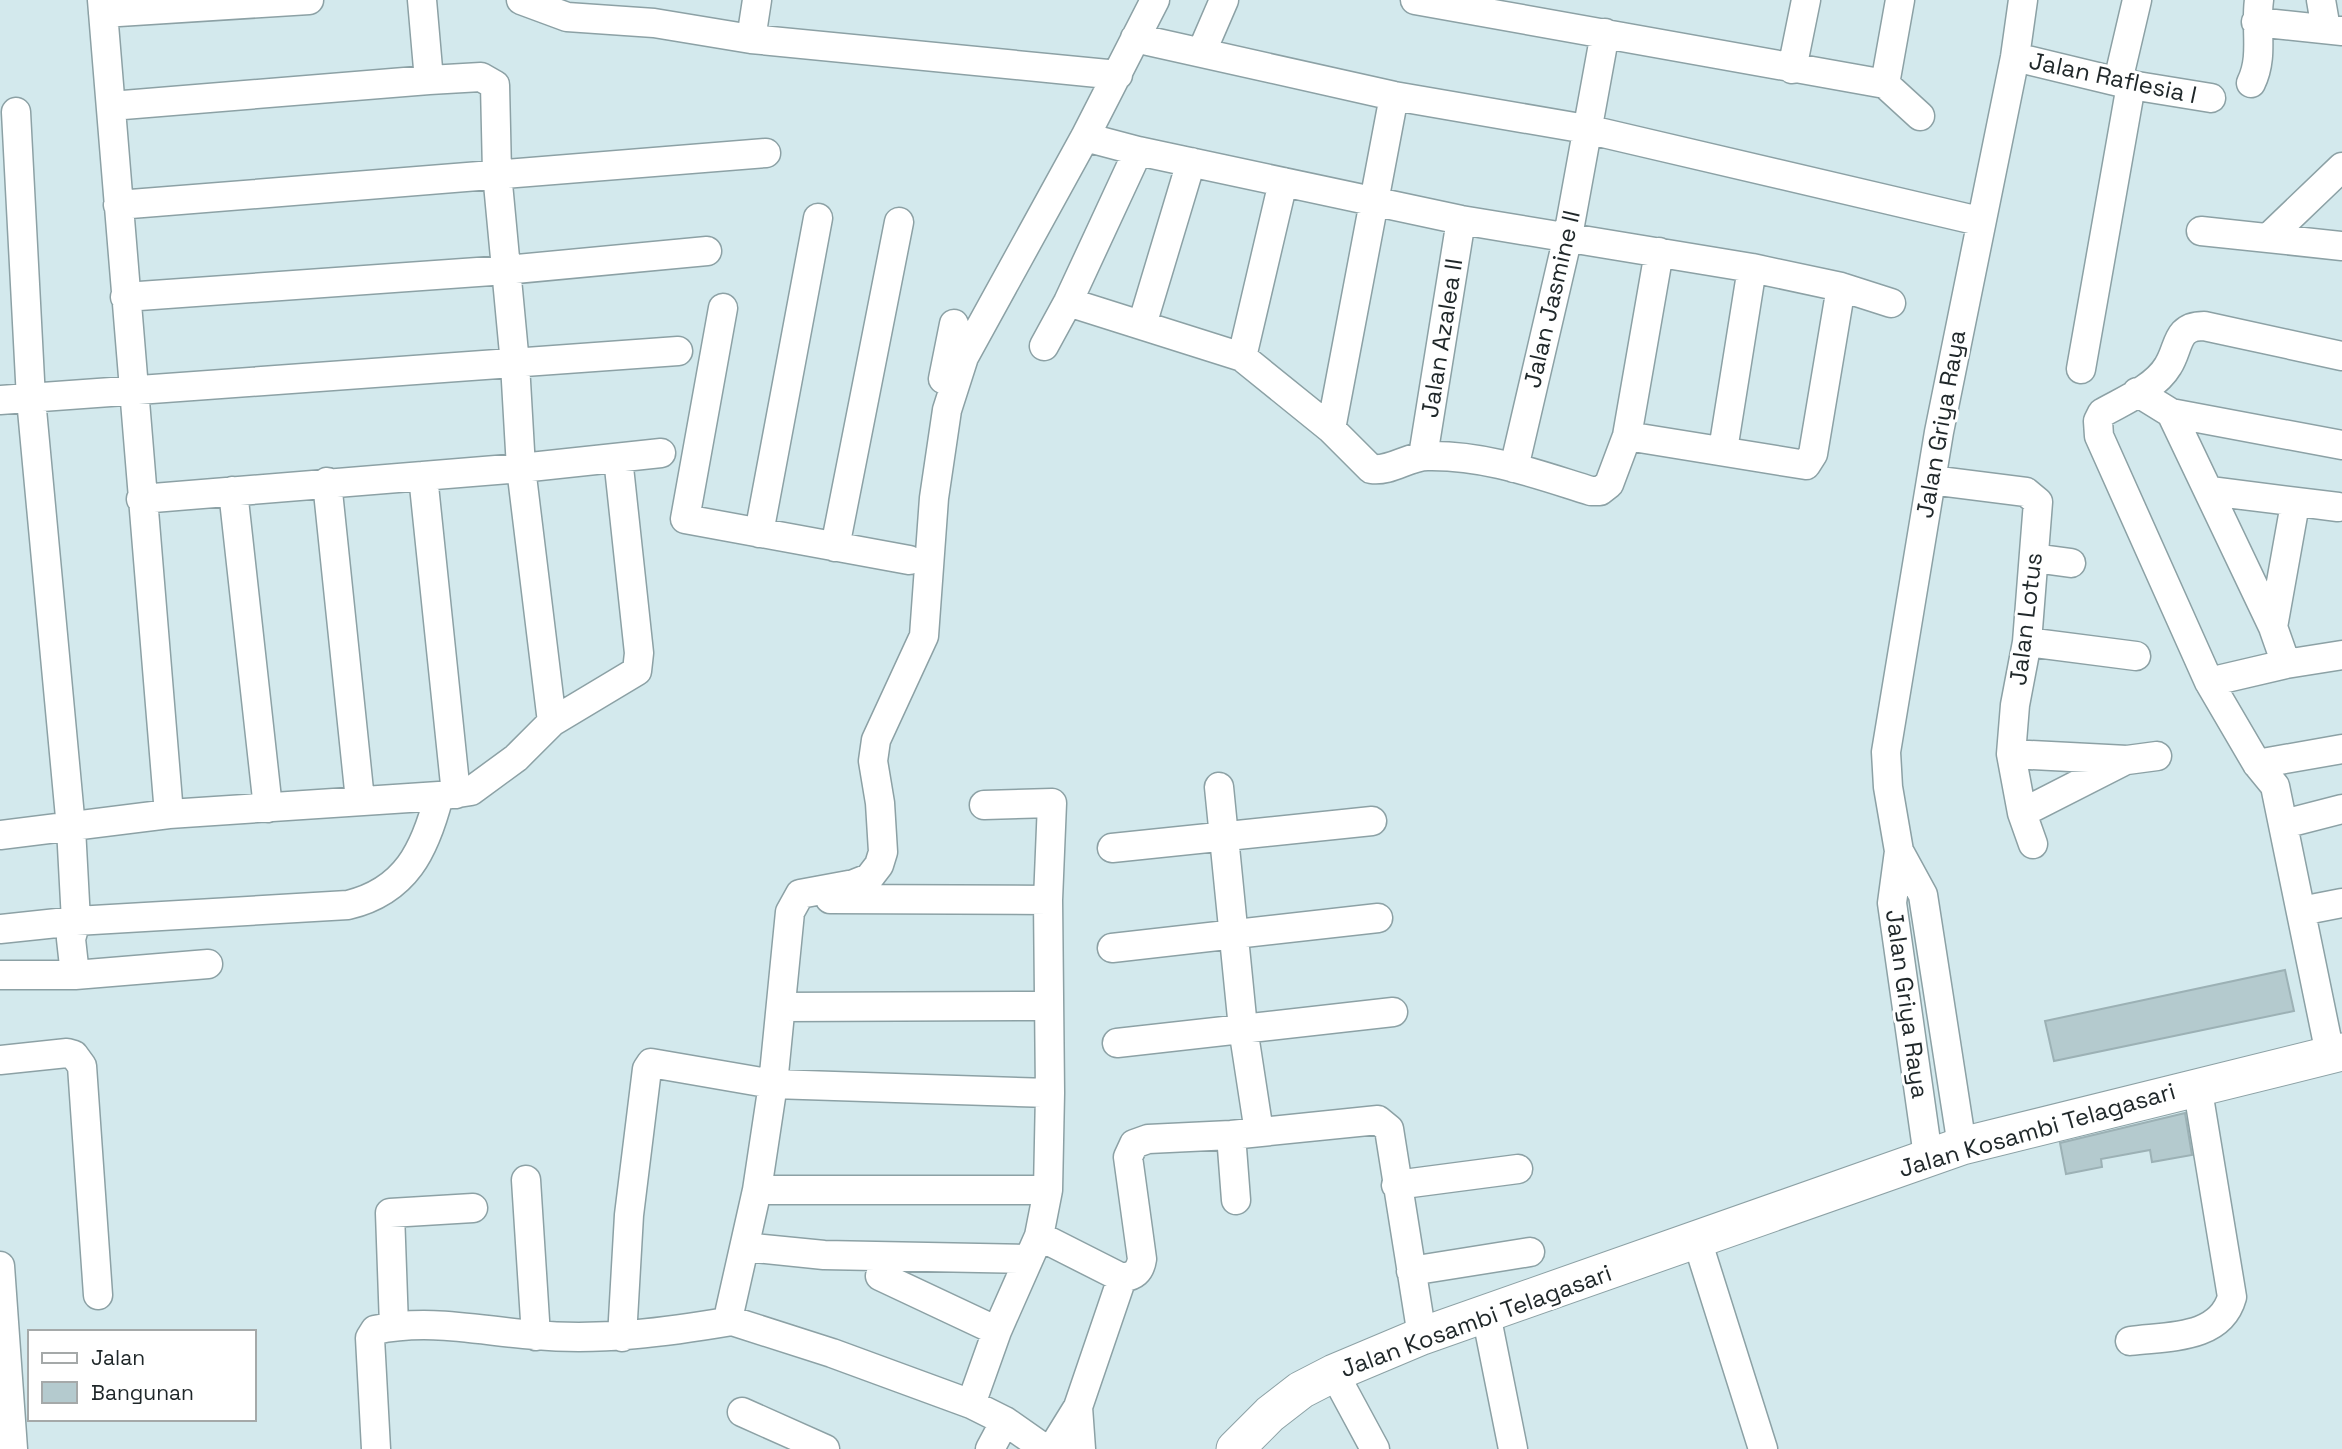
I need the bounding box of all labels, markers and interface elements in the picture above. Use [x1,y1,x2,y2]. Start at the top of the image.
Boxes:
street label: Jalan Raflesia I [2026,45,2200,110]
street label: Jalan Jasmine II [1516,207,1587,391]
street label: Jalan Azalea II [1414,256,1469,420]
street label: Jalan Griya Raya [1909,327,1972,520]
street label: Jalan Lotus [2002,551,2049,687]
street label: Jalan Griya Raya [1879,907,1936,1101]
street label: Jalan Kosambi Telagasari [1895,1075,2179,1184]
street label: Jalan Kosambi Telagasari [1336,1257,1616,1384]
legend [28,1330,256,1421]
text: Jalan [91,1344,145,1371]
text: Bangunan [91,1379,194,1406]

